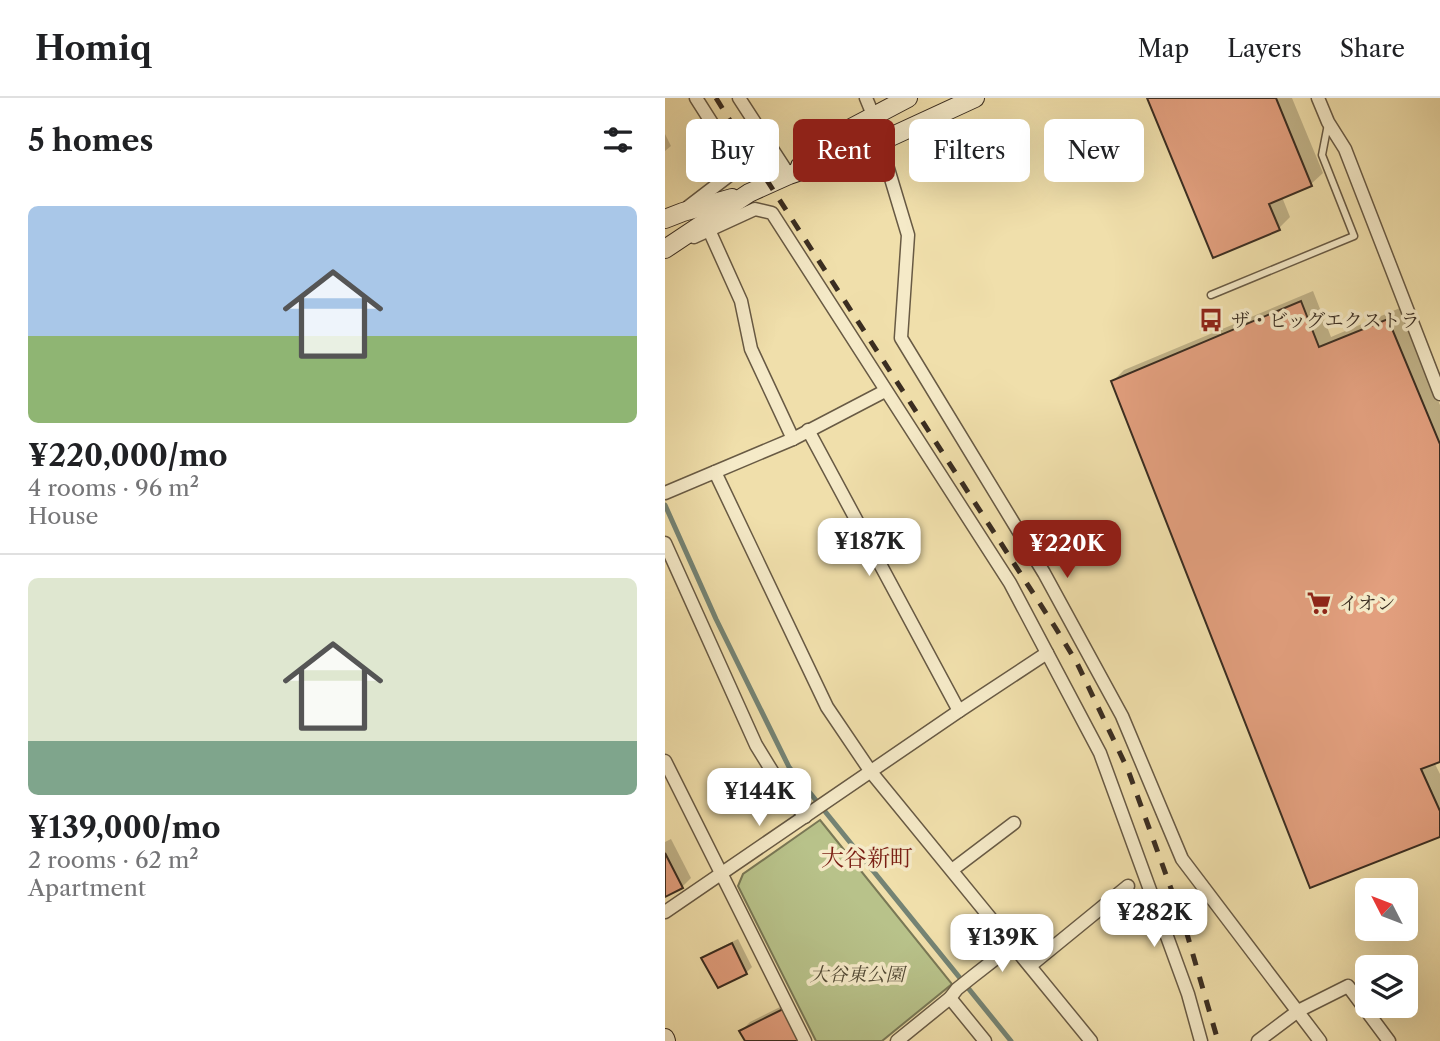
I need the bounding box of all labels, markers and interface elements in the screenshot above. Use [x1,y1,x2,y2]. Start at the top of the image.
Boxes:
text: Homiq [35,28,152,69]
text: Map [1138,34,1189,63]
text: Layers [1227,34,1302,63]
text: Share [1340,34,1405,63]
chip: Buy [686,119,779,182]
chip: Rent [793,119,895,182]
chip: Filters [909,119,1030,182]
chip: New [1044,119,1144,182]
icon: filters [599,121,637,159]
text: 5 homes [28,122,153,159]
icon: home [270,251,396,377]
bus stop icon: ザ・ビッグエクストラ [1197,306,1225,334]
place label: ザ・ビッグエクストラ [1231,309,1420,332]
text: ¥220,000/mo [28,437,228,474]
text: 4 rooms · 96 m² [28,474,199,502]
text: House [28,502,98,530]
pin: ¥187K [820,518,918,578]
pin: ¥220K [1018,520,1116,580]
text: ¥187K [834,527,904,555]
text: ¥220K [1029,529,1105,557]
supermarket icon: イオン [1305,589,1333,617]
place label: イオン [1339,592,1395,615]
icon: home [270,623,396,749]
pin: ¥144K [710,768,808,828]
text: ¥144K [723,777,795,805]
text: ¥139,000/mo [28,809,221,846]
district label: 大谷新町 [821,844,913,872]
text: 2 rooms · 62 m² [28,846,199,874]
text: Apartment [28,874,146,902]
north arrow [1355,878,1417,942]
map controls [1355,878,1418,1018]
pin: ¥282K [1105,890,1203,949]
text: ¥282K [1116,898,1192,926]
pin: ¥139K [953,914,1051,974]
text: ¥139K [966,923,1038,951]
button: layers [1355,955,1418,1018]
park label: 大谷東公園 [809,963,907,986]

